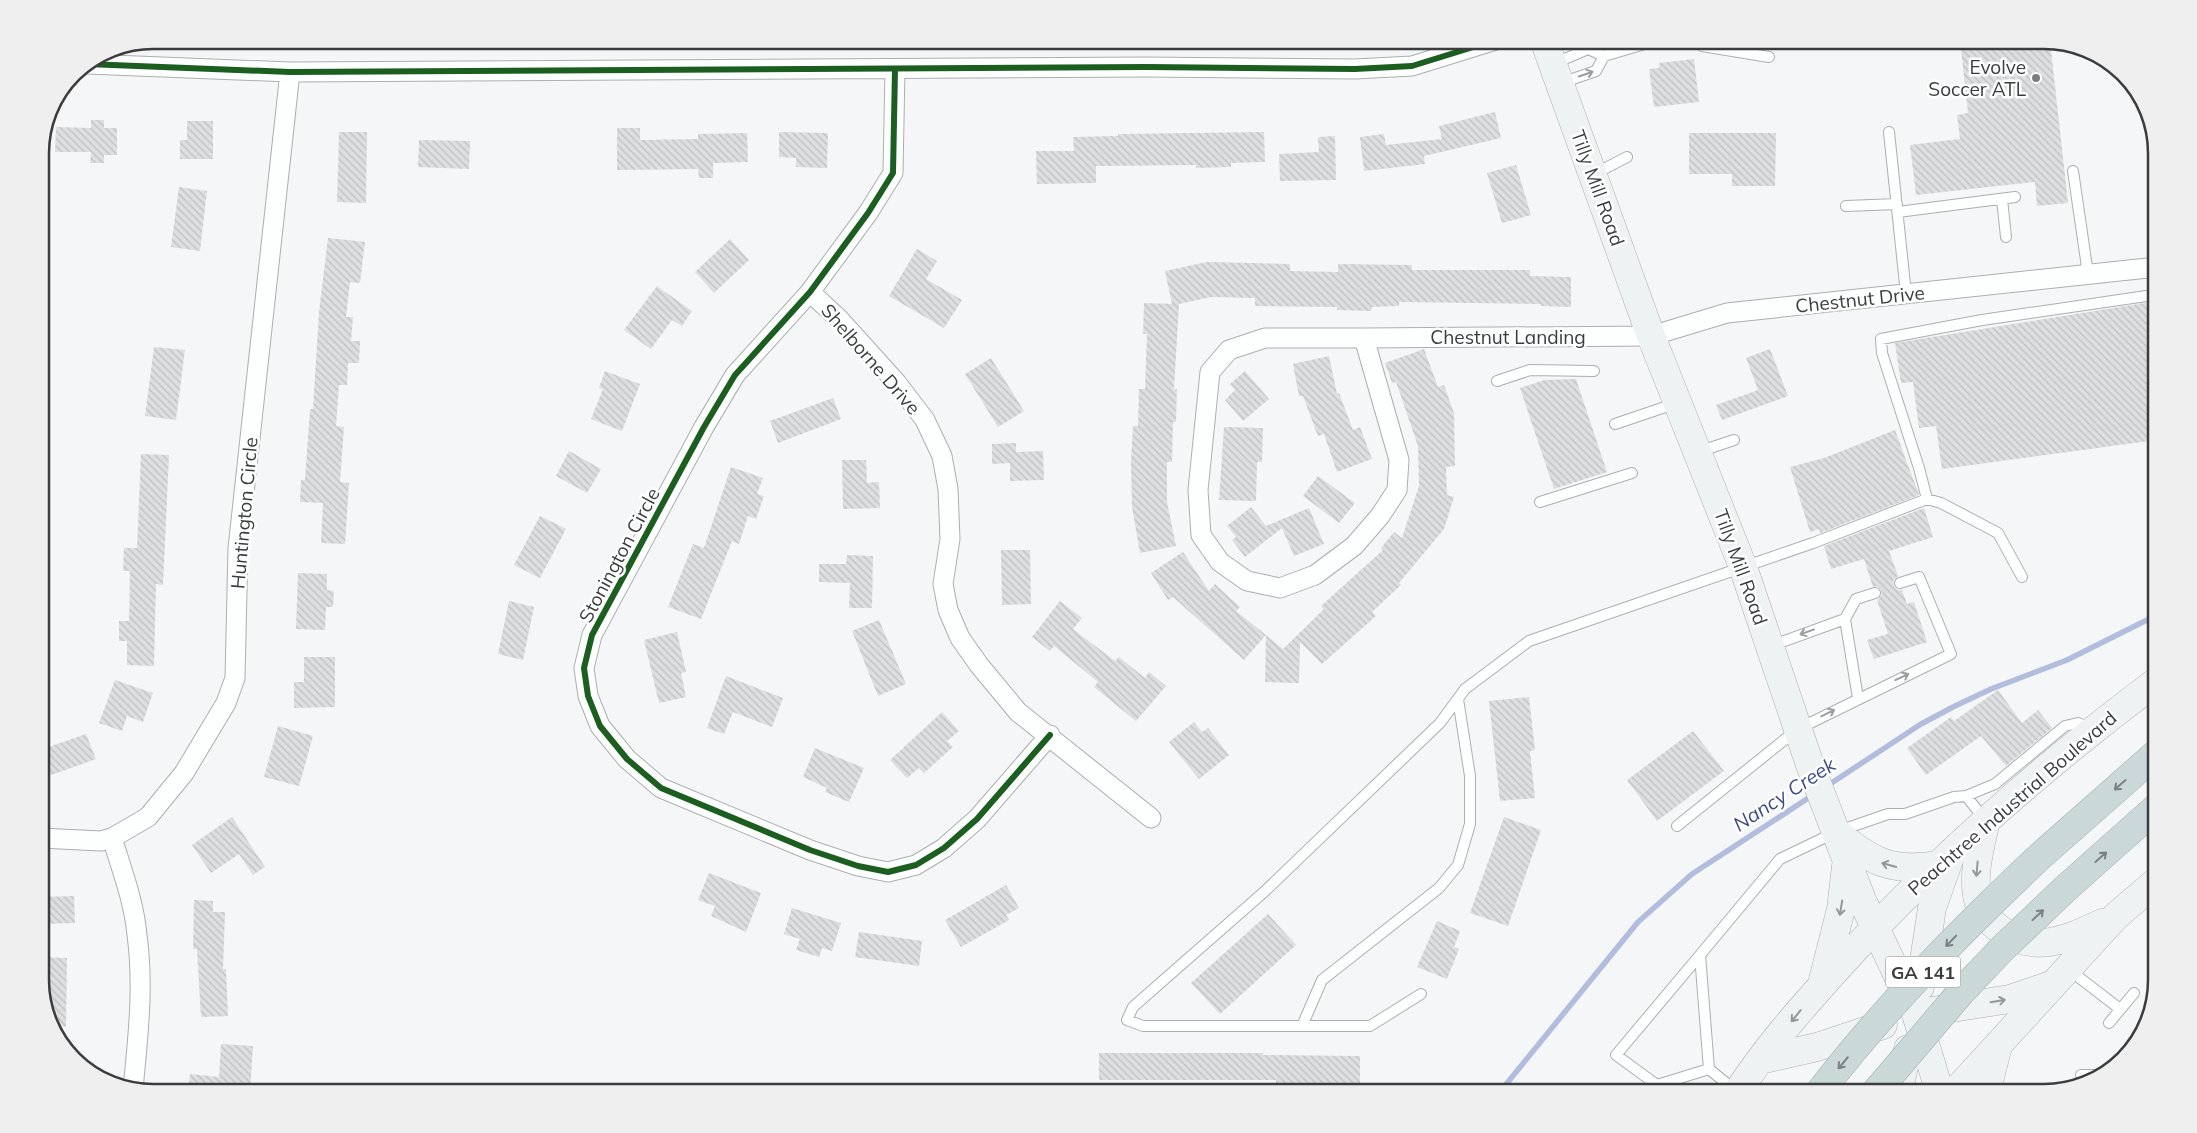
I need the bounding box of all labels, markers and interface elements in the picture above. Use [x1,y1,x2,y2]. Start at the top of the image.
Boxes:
place label: Evolve Soccer ATL [1928,55,2027,101]
one-way arrow [1577,69,1593,78]
marker: Evolve Soccer ATL [2030,72,2042,84]
street label: Tilly Mill Road [1566,127,1630,249]
street label: Chestnut Drive [1794,280,1926,318]
street label: Shelborne Drive [816,299,926,419]
street label: Chestnut Landing [1430,325,1586,349]
street label: Huntington Circle [225,436,263,590]
street label: Stonington Circle [573,483,665,627]
street label: Tilly Mill Road [1709,506,1773,628]
one-way arrow [1800,628,1815,637]
one-way arrow [1894,672,1909,681]
street label: Peachtree Industrial Boulevard [1903,706,2121,900]
one-way arrow [1820,708,1835,717]
water label: Nancy Creek [1728,751,1841,836]
one-way arrow [2114,779,2127,790]
one-way arrow [2095,851,2108,863]
one-way arrow [1881,860,1897,870]
one-way arrow [1973,861,1982,877]
one-way arrow [1836,899,1846,915]
one-way arrow [2031,909,2044,921]
one-way arrow [1945,935,1957,948]
road number: GA 141 [1886,956,1960,988]
one-way arrow [1990,995,2006,1005]
one-way arrow [1790,1009,1801,1022]
one-way arrow [1838,1056,1849,1069]

